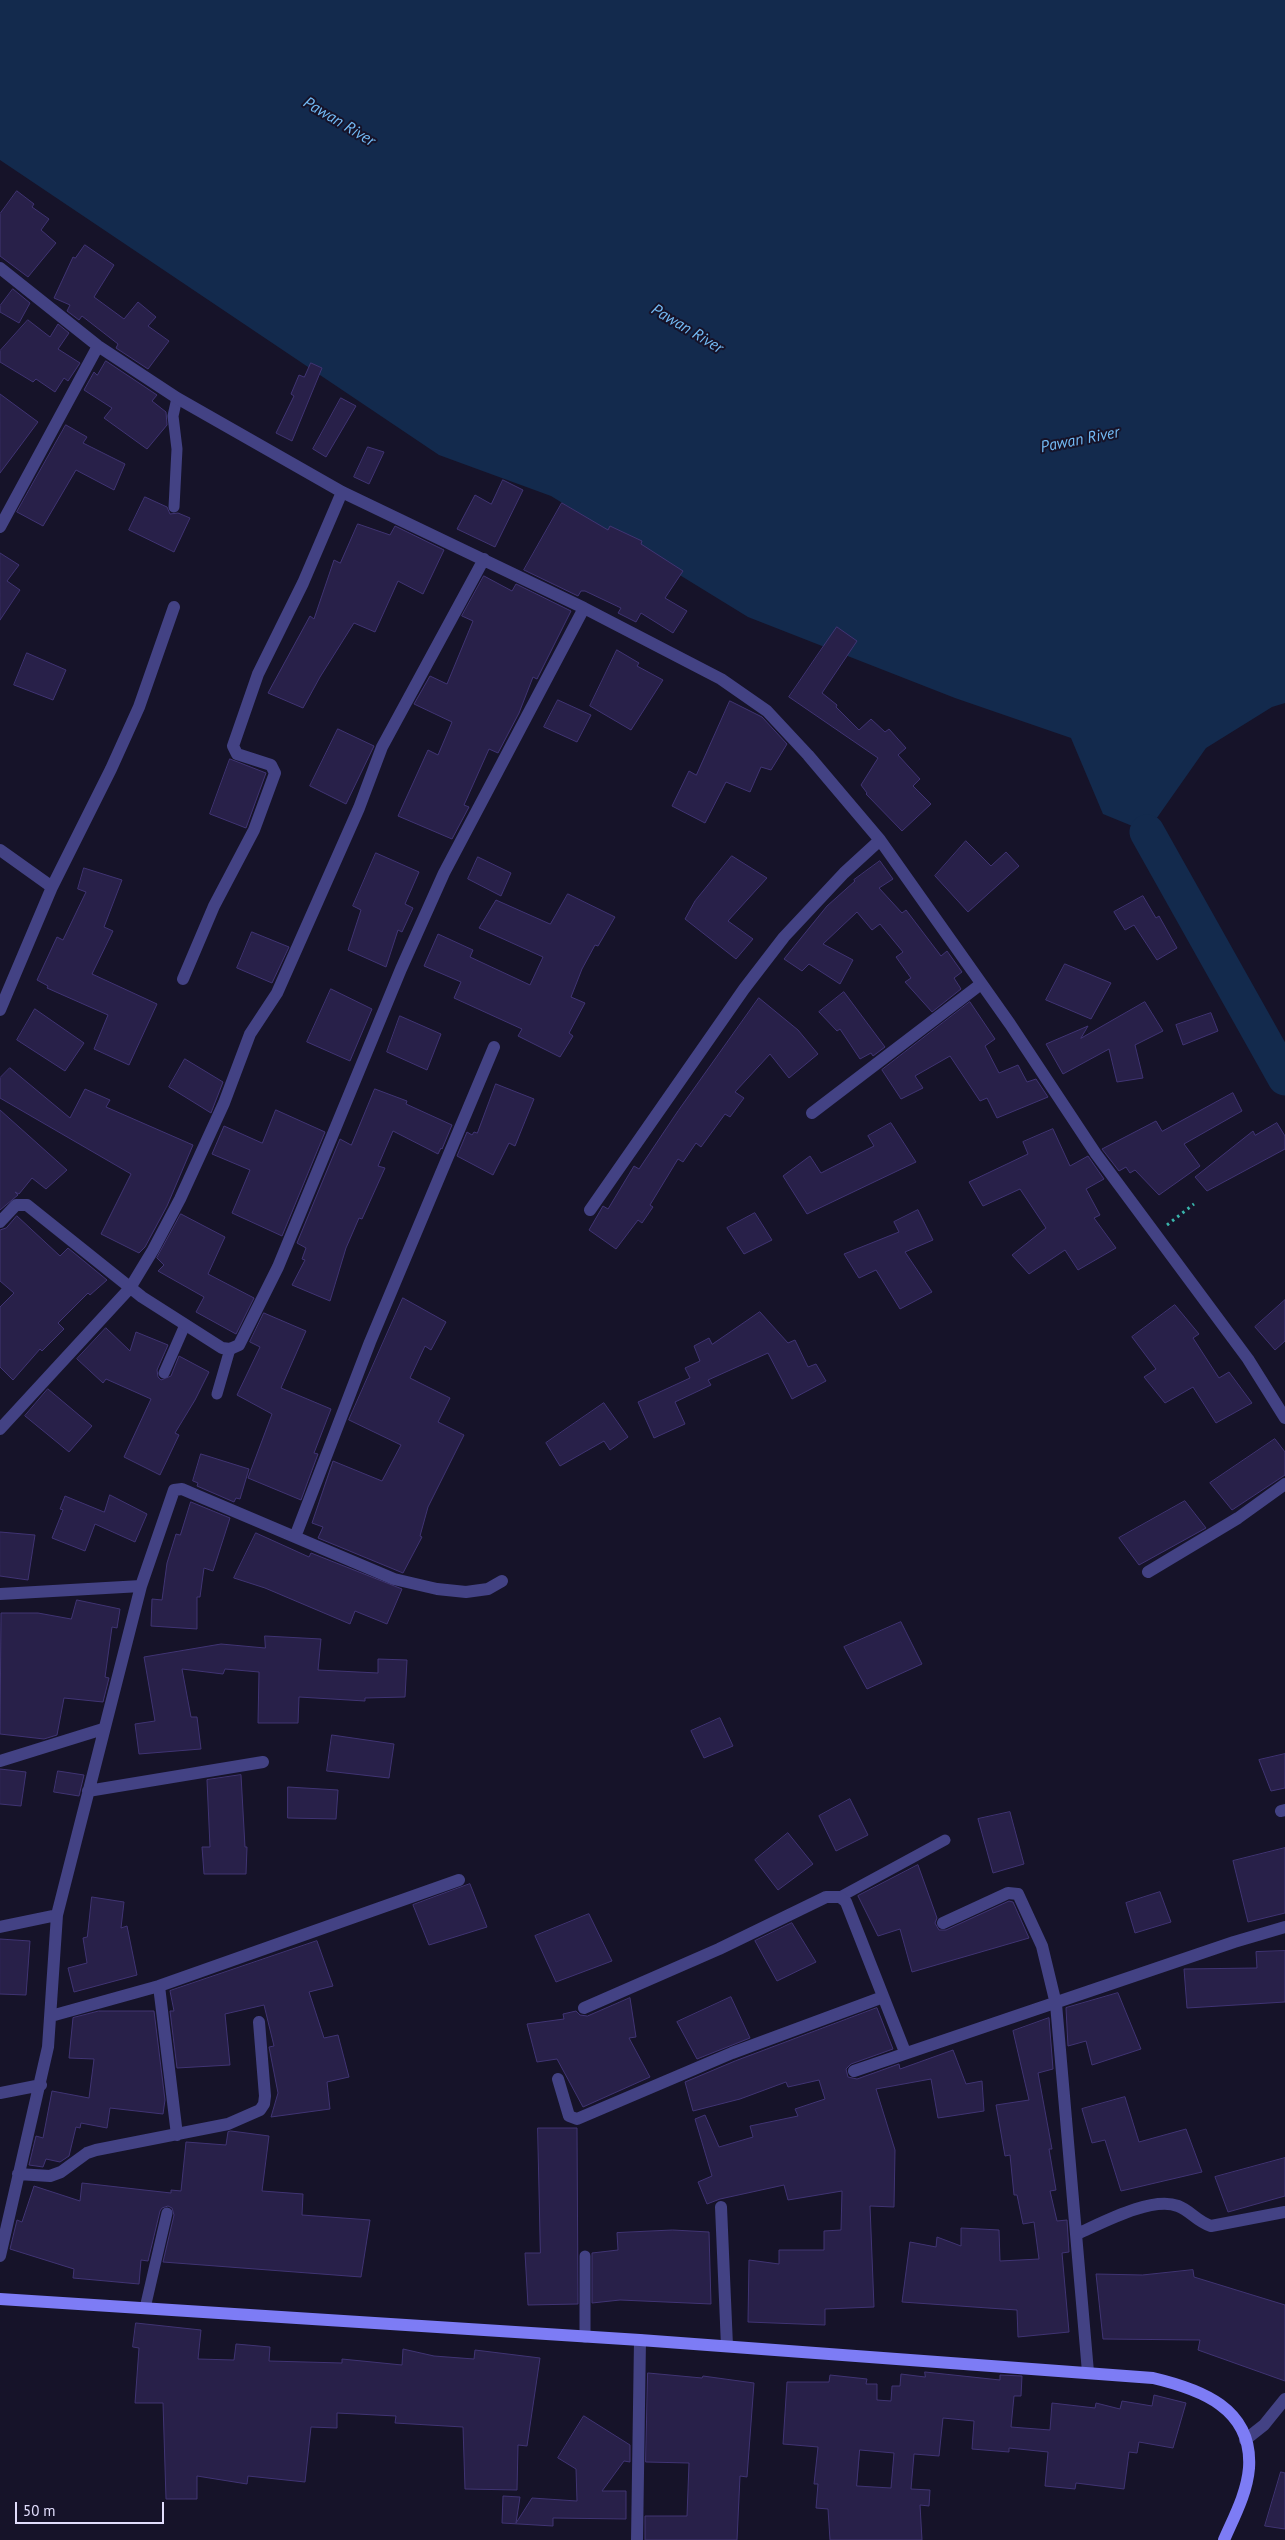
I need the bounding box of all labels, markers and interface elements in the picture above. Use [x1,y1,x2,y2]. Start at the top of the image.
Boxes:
water label: Pawan River [300,93,378,151]
water label: Pawan River [648,300,726,358]
water label: Pawan River [1039,423,1121,457]
scale bar [18,2492,166,2524]
text: 50 m [23,2501,56,2520]

